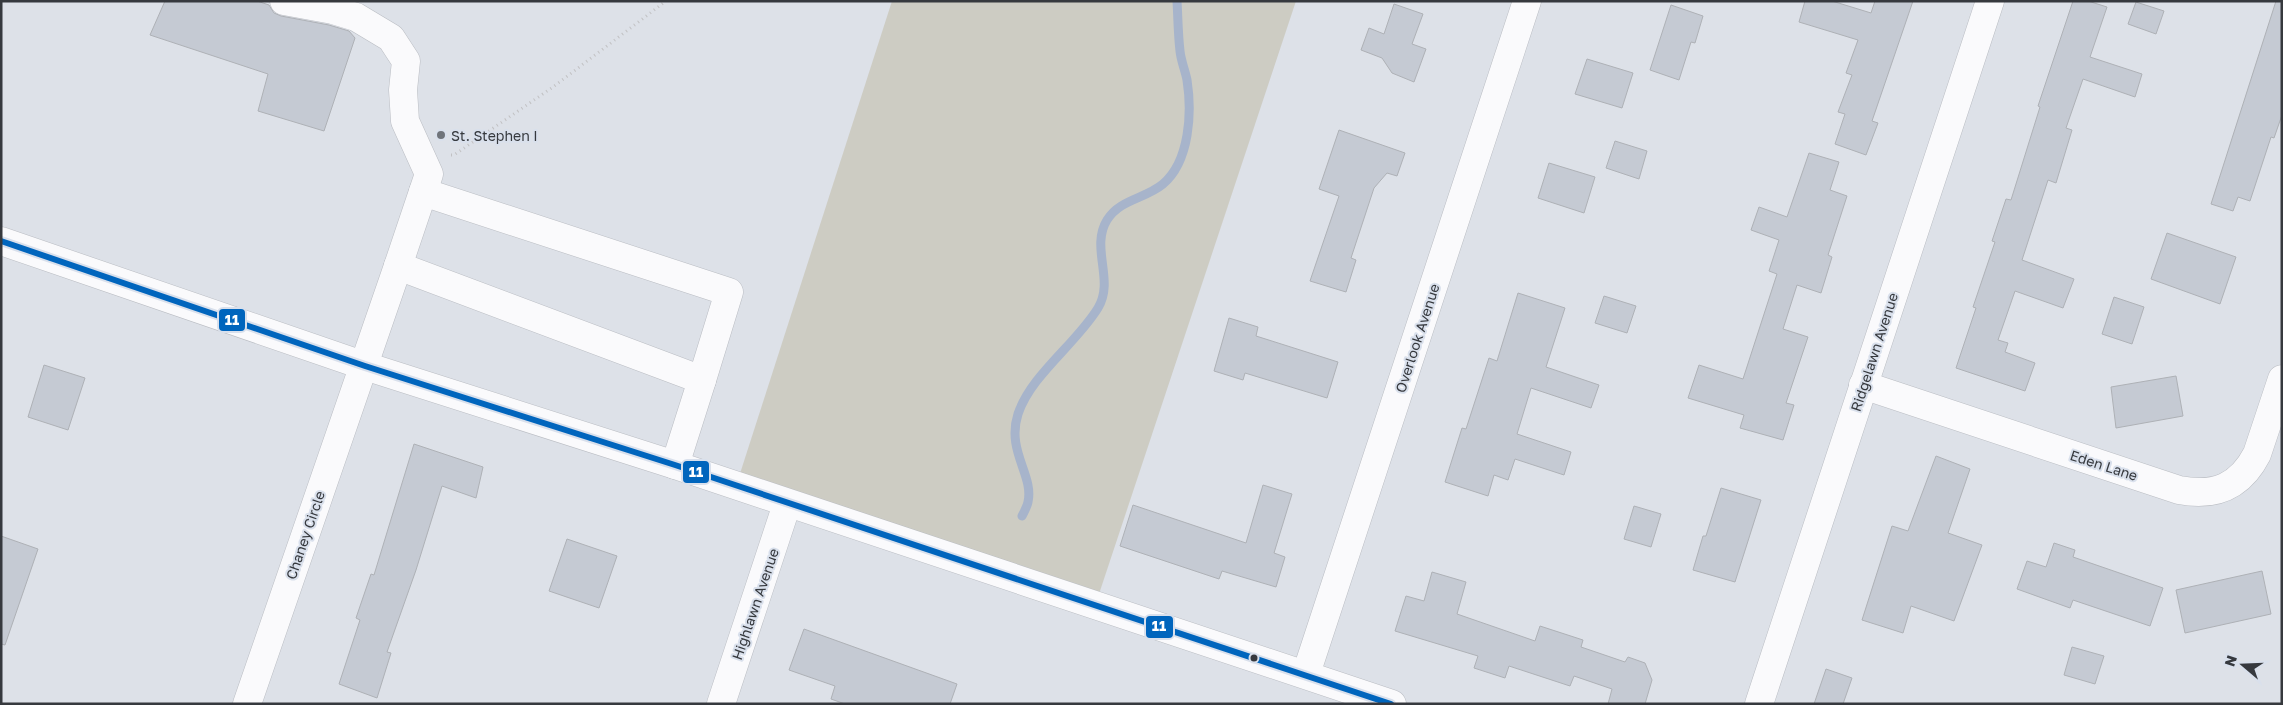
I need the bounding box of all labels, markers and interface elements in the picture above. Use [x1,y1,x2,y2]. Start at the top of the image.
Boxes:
place label: St. Stephen I [451,127,538,144]
marker: St. Stephen I [435,129,447,141]
street label: Overlook Avenue [1391,281,1443,395]
street label: Ridgelawn Avenue [1847,291,1901,413]
line badge: 11 [218,308,246,332]
text: 11 [225,311,239,328]
street label: Eden Lane [2068,446,2140,484]
line badge: 11 [682,460,710,484]
text: 11 [689,463,703,480]
street label: Chaney Circle [282,488,328,582]
street label: Highlawn Avenue [728,546,782,662]
line badge: 11 [1145,615,1174,639]
text: 11 [1152,617,1166,634]
north arrow [2218,640,2268,690]
unlabelled marker [1249,653,1259,663]
text: N [2220,653,2240,668]

